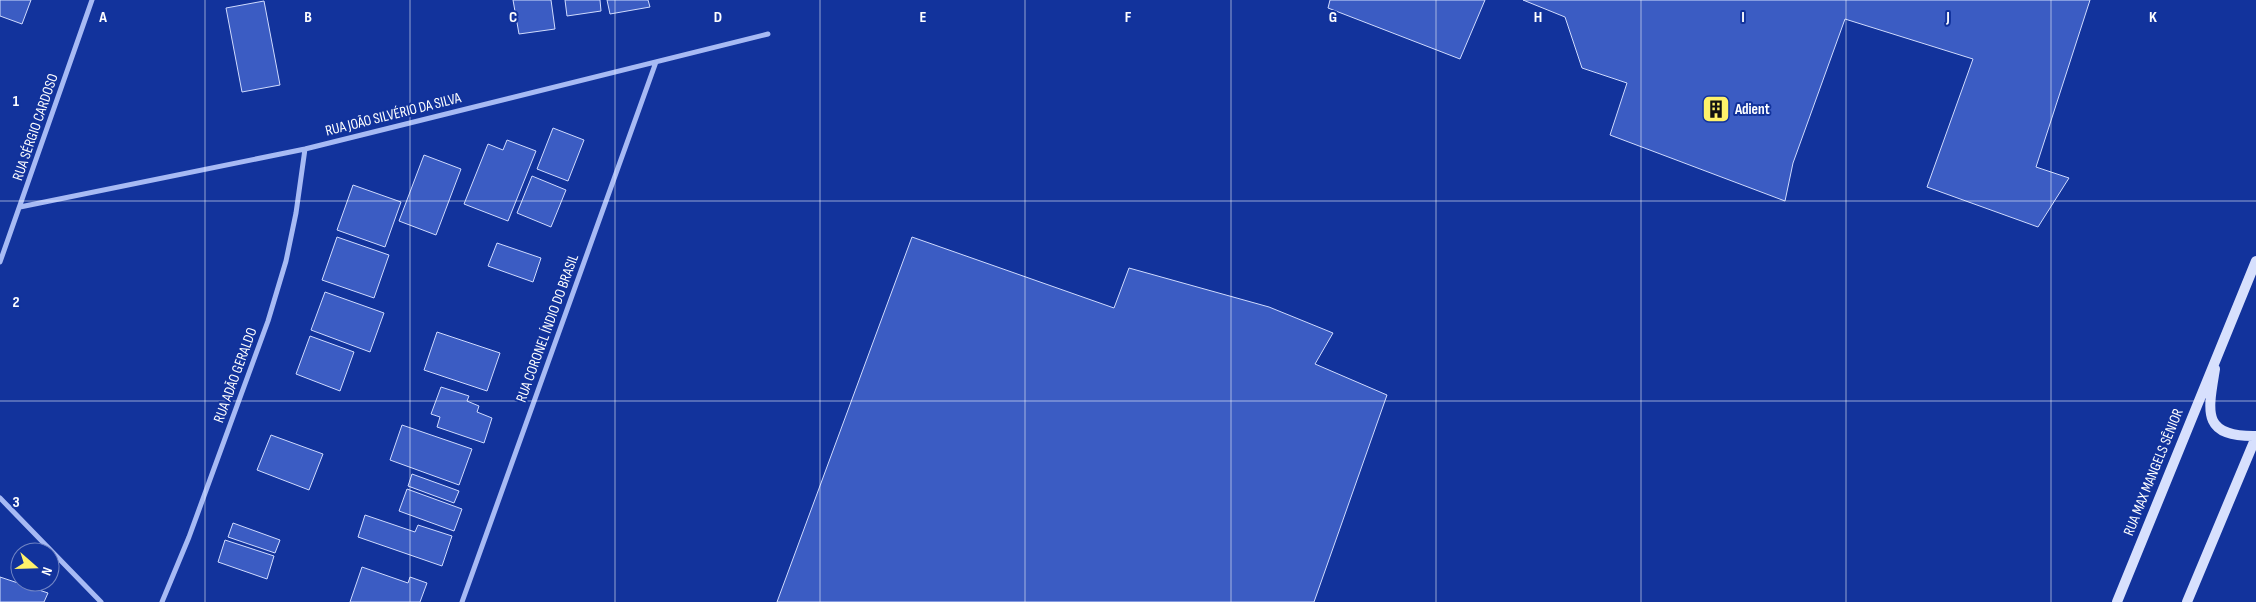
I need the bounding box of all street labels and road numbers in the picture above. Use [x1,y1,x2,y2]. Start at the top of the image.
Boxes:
street label: RUA SÉRGIO CARDOSO [8,71,63,183]
street label: RUA JOÃO SILVÉRIO DA SILVA [323,88,464,141]
street label: RUA CORONEL ÍNDIO DO BRASIL [512,251,583,405]
street label: RUA ADÃO GERALDO [209,325,261,425]
street label: RUA MAX MANGELS SÊNIOR [2119,406,2188,539]

